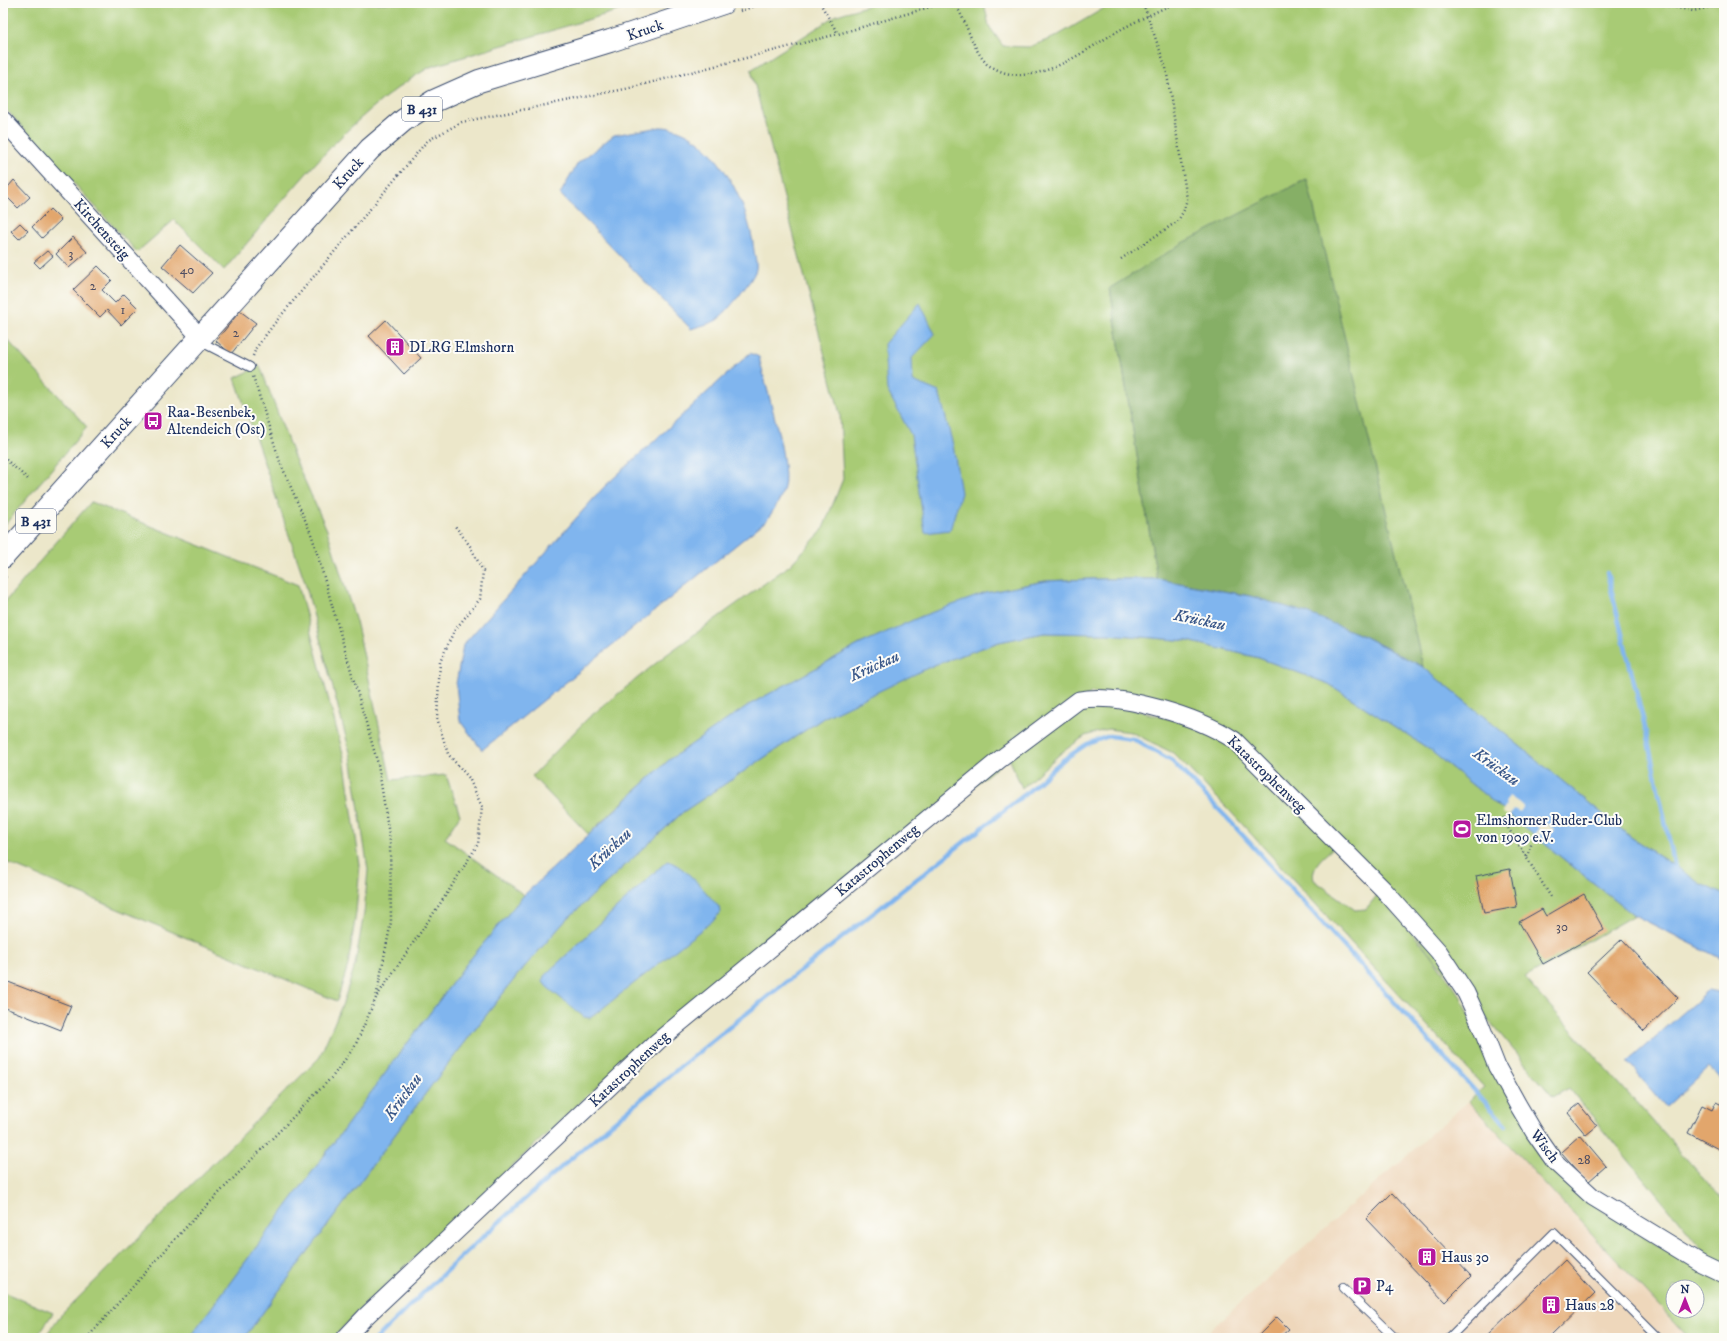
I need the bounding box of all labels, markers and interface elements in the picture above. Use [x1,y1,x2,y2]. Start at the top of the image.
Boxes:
street label: Kruck [624,15,666,46]
road number: B 431 [402,97,442,121]
street label: Kruck [329,153,368,194]
street label: Kirchensteig [69,195,134,264]
house number: 3 [69,246,74,262]
house number: 40 [180,262,194,278]
house number: 2 [90,278,97,294]
house number: 1 [121,302,126,318]
house number: 2 [233,325,240,341]
building icon: DLRG Elmshorn [384,336,406,358]
place label: DLRG Elmshorn [409,338,514,357]
place label: Raa-Besenbek, Altendeich (Ost) [167,403,265,439]
bus stop icon: Raa-Besenbek, Altendeich (Ost) [142,410,164,432]
street label: Kruck [97,412,136,453]
road number: B 431 [16,509,56,533]
water label: Krückau [1171,605,1227,635]
water label: Krückau [845,646,902,686]
street label: Katastrophenweg [1223,732,1311,817]
water label: Krückau [1469,743,1523,790]
place label: Elmshorner Ruder-Club von 1909 e.V. [1475,811,1622,847]
sports icon: Elmshorner Ruder-Club von 1909 e.V. [1451,818,1473,840]
street label: Katastrophenweg [832,820,923,901]
water label: Krückau [583,824,636,875]
house number: 30 [1556,919,1568,935]
street label: Katastrophenweg [585,1027,674,1111]
water label: Krückau [379,1070,426,1124]
street label: Wisch [1525,1125,1563,1167]
house number: 28 [1578,1152,1590,1168]
building icon: Haus 30 [1416,1246,1438,1268]
place label: Haus 30 [1441,1248,1489,1267]
parking icon: P4 [1351,1275,1373,1297]
place label: P4 [1376,1277,1394,1296]
north arrow [1665,1279,1705,1319]
text: N [1680,1283,1690,1297]
building icon: Haus 28 [1540,1294,1562,1316]
place label: Haus 28 [1565,1296,1614,1315]

